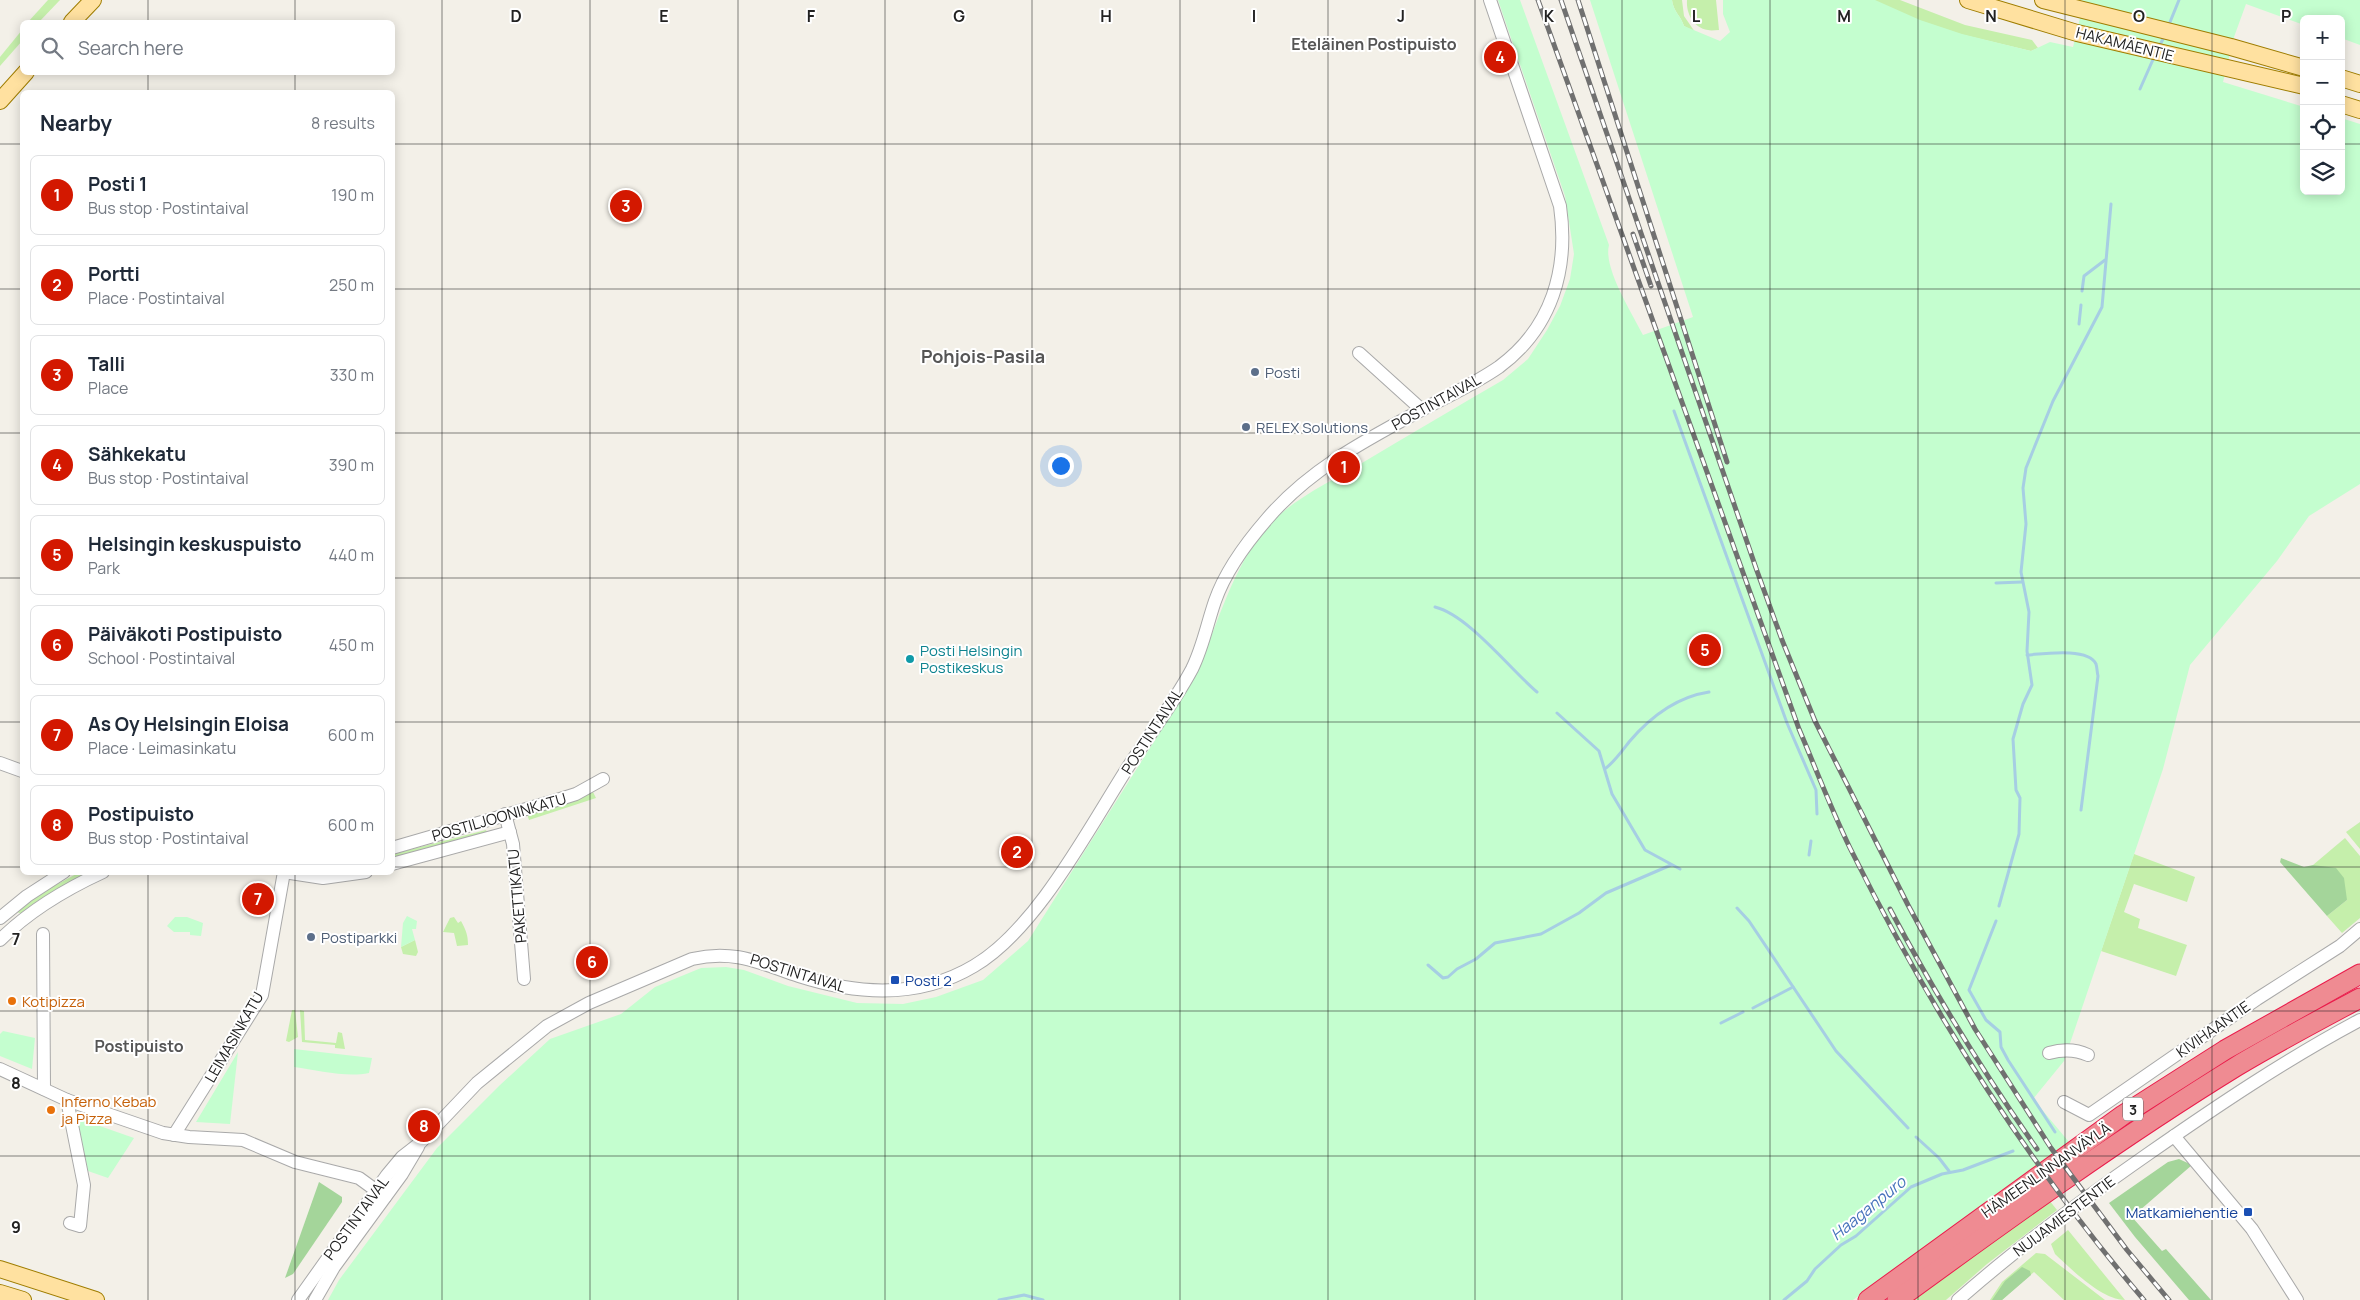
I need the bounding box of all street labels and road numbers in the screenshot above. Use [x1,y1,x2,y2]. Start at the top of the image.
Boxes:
street label: HAKAMÄENTIE [2074,22,2176,66]
street label: POSTINTAIVAL [1388,369,1485,435]
street label: POSTINTAIVAL [1116,684,1188,778]
street label: POSTILJOONINKATU [429,788,569,846]
street label: PAKETTIKATU [502,848,532,944]
street label: POSTINTAIVAL [748,949,849,998]
street label: LEIMASINKATU [200,988,268,1086]
street label: KIVIHAANTIE [2172,996,2254,1062]
road number: 3 [2123,1098,2143,1120]
street label: HÄMEENLINNANVÄYLÄ [1977,1117,2115,1223]
street label: NUIJAMIESTENTIE [2009,1171,2119,1261]
street label: POSTINTAIVAL [318,1172,394,1264]

